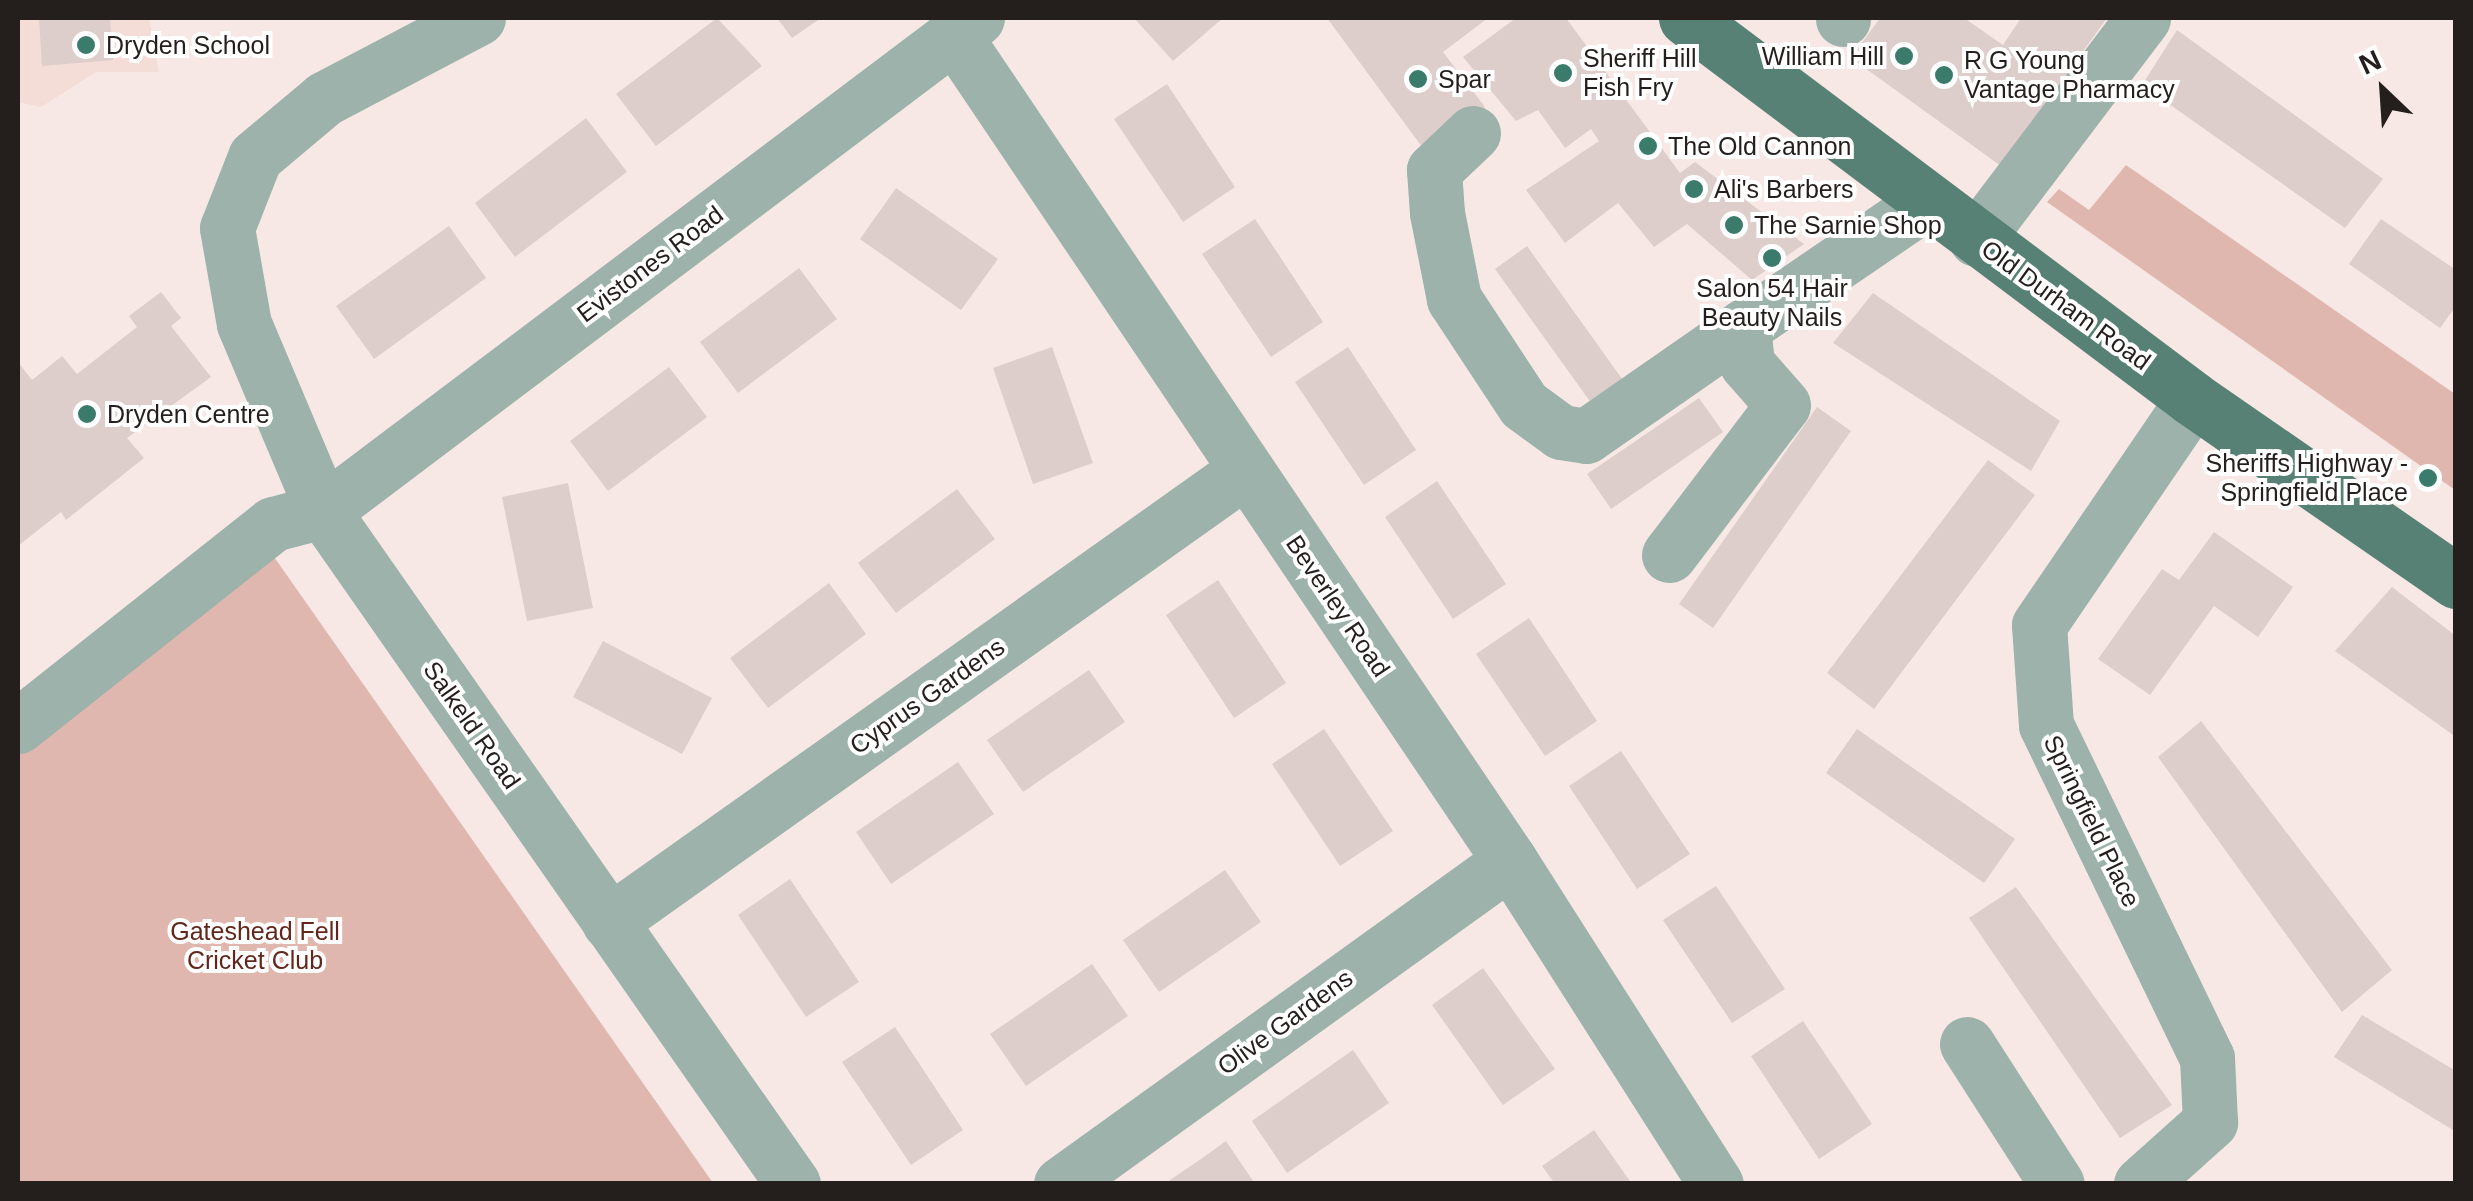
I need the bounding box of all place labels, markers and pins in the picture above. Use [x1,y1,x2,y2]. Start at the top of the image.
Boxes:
place label: Dryden School [106,30,270,60]
marker: Dryden School [75,34,97,56]
place label: William Hill [1762,41,1884,71]
place label: Sheriff Hill Fish Fry [1583,44,1696,103]
marker: William Hill [1893,45,1915,67]
place label: R G Young Vantage Pharmacy [1964,46,2175,105]
marker: Sheriff Hill Fish Fry [1552,62,1574,84]
place label: Spar [1438,64,1491,94]
marker: R G Young Vantage Pharmacy [1933,64,1955,86]
marker: Spar [1407,68,1429,90]
place label: The Old Cannon [1668,131,1851,161]
marker: The Old Cannon [1637,135,1659,157]
place label: Ali's Barbers [1714,174,1854,204]
marker: Ali's Barbers [1683,178,1705,200]
place label: The Sarnie Shop [1754,210,1942,240]
marker: The Sarnie Shop [1723,214,1745,236]
marker: Salon 54 Hair Beauty Nails [1761,247,1783,269]
place label: Salon 54 Hair Beauty Nails [1696,274,1848,333]
place label: Dryden Centre [107,399,270,429]
marker: Dryden Centre [76,403,98,425]
place label: Sheriffs Highway - Springfield Place [2206,449,2408,508]
marker: Sheriffs Highway - Springfield Place [2417,467,2439,489]

